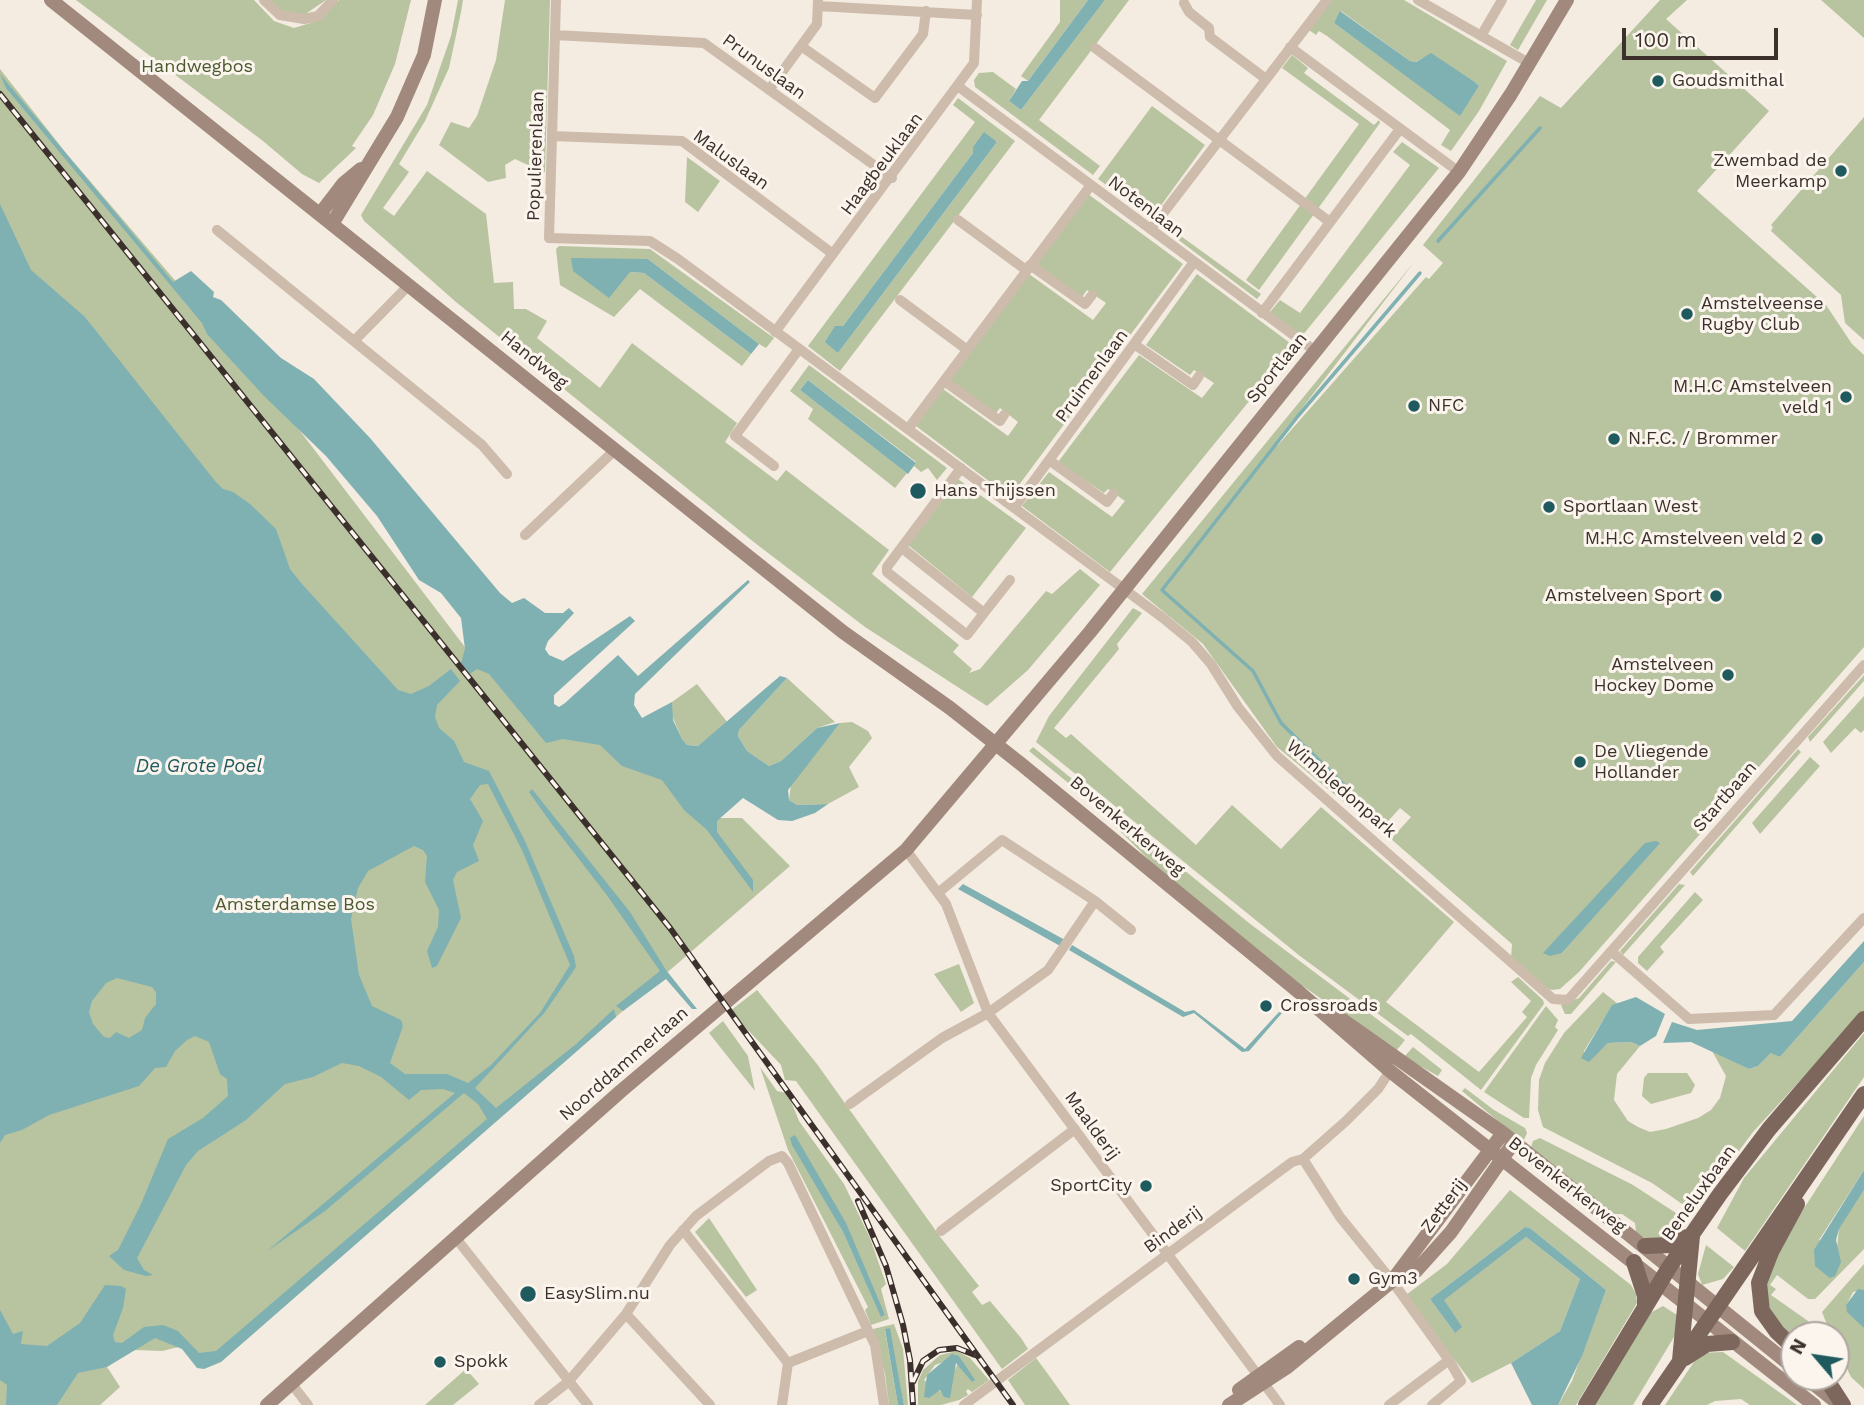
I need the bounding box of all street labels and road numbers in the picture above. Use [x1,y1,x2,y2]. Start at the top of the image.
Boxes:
street label: Prunuslaan [718,29,810,105]
street label: Populierenlaan [523,91,549,221]
street label: Haagbeuklaan [836,108,928,220]
street label: Maluslaan [689,125,773,195]
street label: Notenlaan [1104,171,1188,243]
street label: Pruimenlaan [1051,325,1133,427]
street label: Handweg [496,326,572,394]
street label: Sportlaan [1242,328,1312,408]
street label: Wimbledonpark [1282,735,1400,843]
street label: Startbaan [1689,757,1761,837]
street label: Bovenkerkerweg [1065,772,1189,880]
street label: Noorddammerlaan [555,1002,693,1126]
street label: Maalderij [1060,1087,1124,1165]
street label: Bovenkerkerweg [1504,1132,1630,1238]
street label: Beneluxbaan [1657,1141,1741,1245]
street label: Zetterij [1417,1175,1471,1237]
street label: Binderij [1140,1202,1206,1258]

